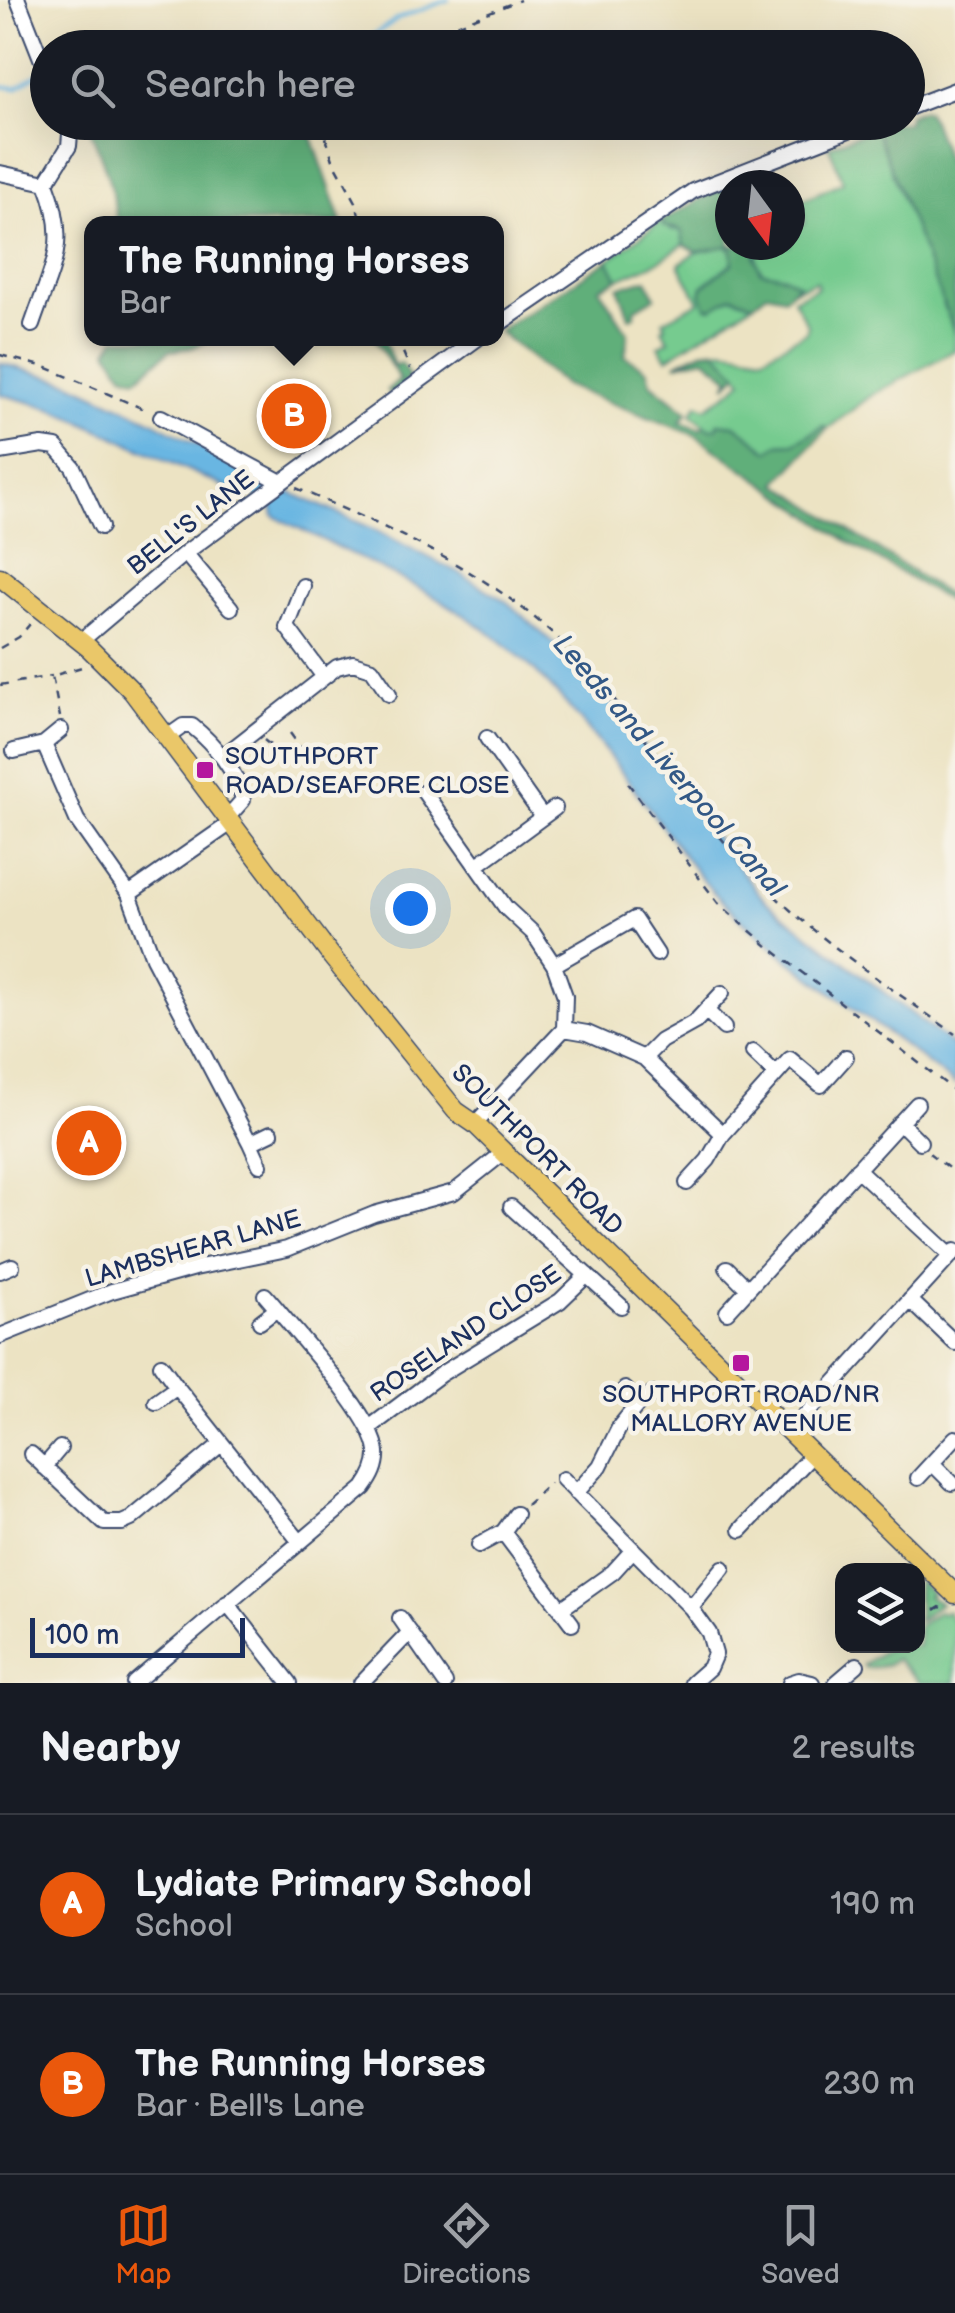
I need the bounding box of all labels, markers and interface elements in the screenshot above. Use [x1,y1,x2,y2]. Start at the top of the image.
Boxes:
search box [30,30,925,140]
icon: search [65,58,120,113]
text: Search here [145,63,356,108]
north arrow [715,170,805,260]
popup [84,216,504,346]
text: The Running Horses [119,239,469,284]
text: Bar [119,284,170,323]
pin: B [262,378,326,454]
street label: BELL'S LANE [121,464,261,582]
water label: Leeds and Liverpool Canal [546,628,793,905]
place label: SOUTHPORT ROAD/SEAFORE CLOSE [225,741,509,801]
marker: SOUTHPORT ROAD/SEAFORE CLOSE [194,759,216,781]
your location [385,883,436,934]
street label: SOUTHPORT ROAD [445,1058,629,1242]
pin: A [56,1106,122,1180]
street label: LAMBSHEAR LANE [82,1203,304,1295]
street label: ROSELAND CLOSE [365,1259,567,1409]
marker: SOUTHPORT ROAD/NR MALLORY AVENUE [730,1352,752,1374]
place label: SOUTHPORT ROAD/NR MALLORY AVENUE [602,1379,880,1439]
map controls [835,1563,925,1653]
button: layers [835,1563,925,1653]
scale bar [30,1613,245,1658]
text: 100 m [45,1619,119,1652]
text: Nearby [40,1723,180,1774]
text: 2 results [791,1729,915,1768]
text: Lydiate Primary School [135,1862,532,1907]
text: A [63,1885,82,1924]
text: 190 m [830,1885,915,1924]
text: School [135,1907,233,1946]
text: The Running Horses [135,2042,486,2087]
text: B [61,2065,84,2104]
text: 230 m [823,2065,915,2104]
text: Bar · Bell's Lane [135,2087,365,2126]
tab: Map [115,2198,172,2291]
tab: Directions [402,2198,531,2291]
tab: Saved [761,2198,840,2291]

